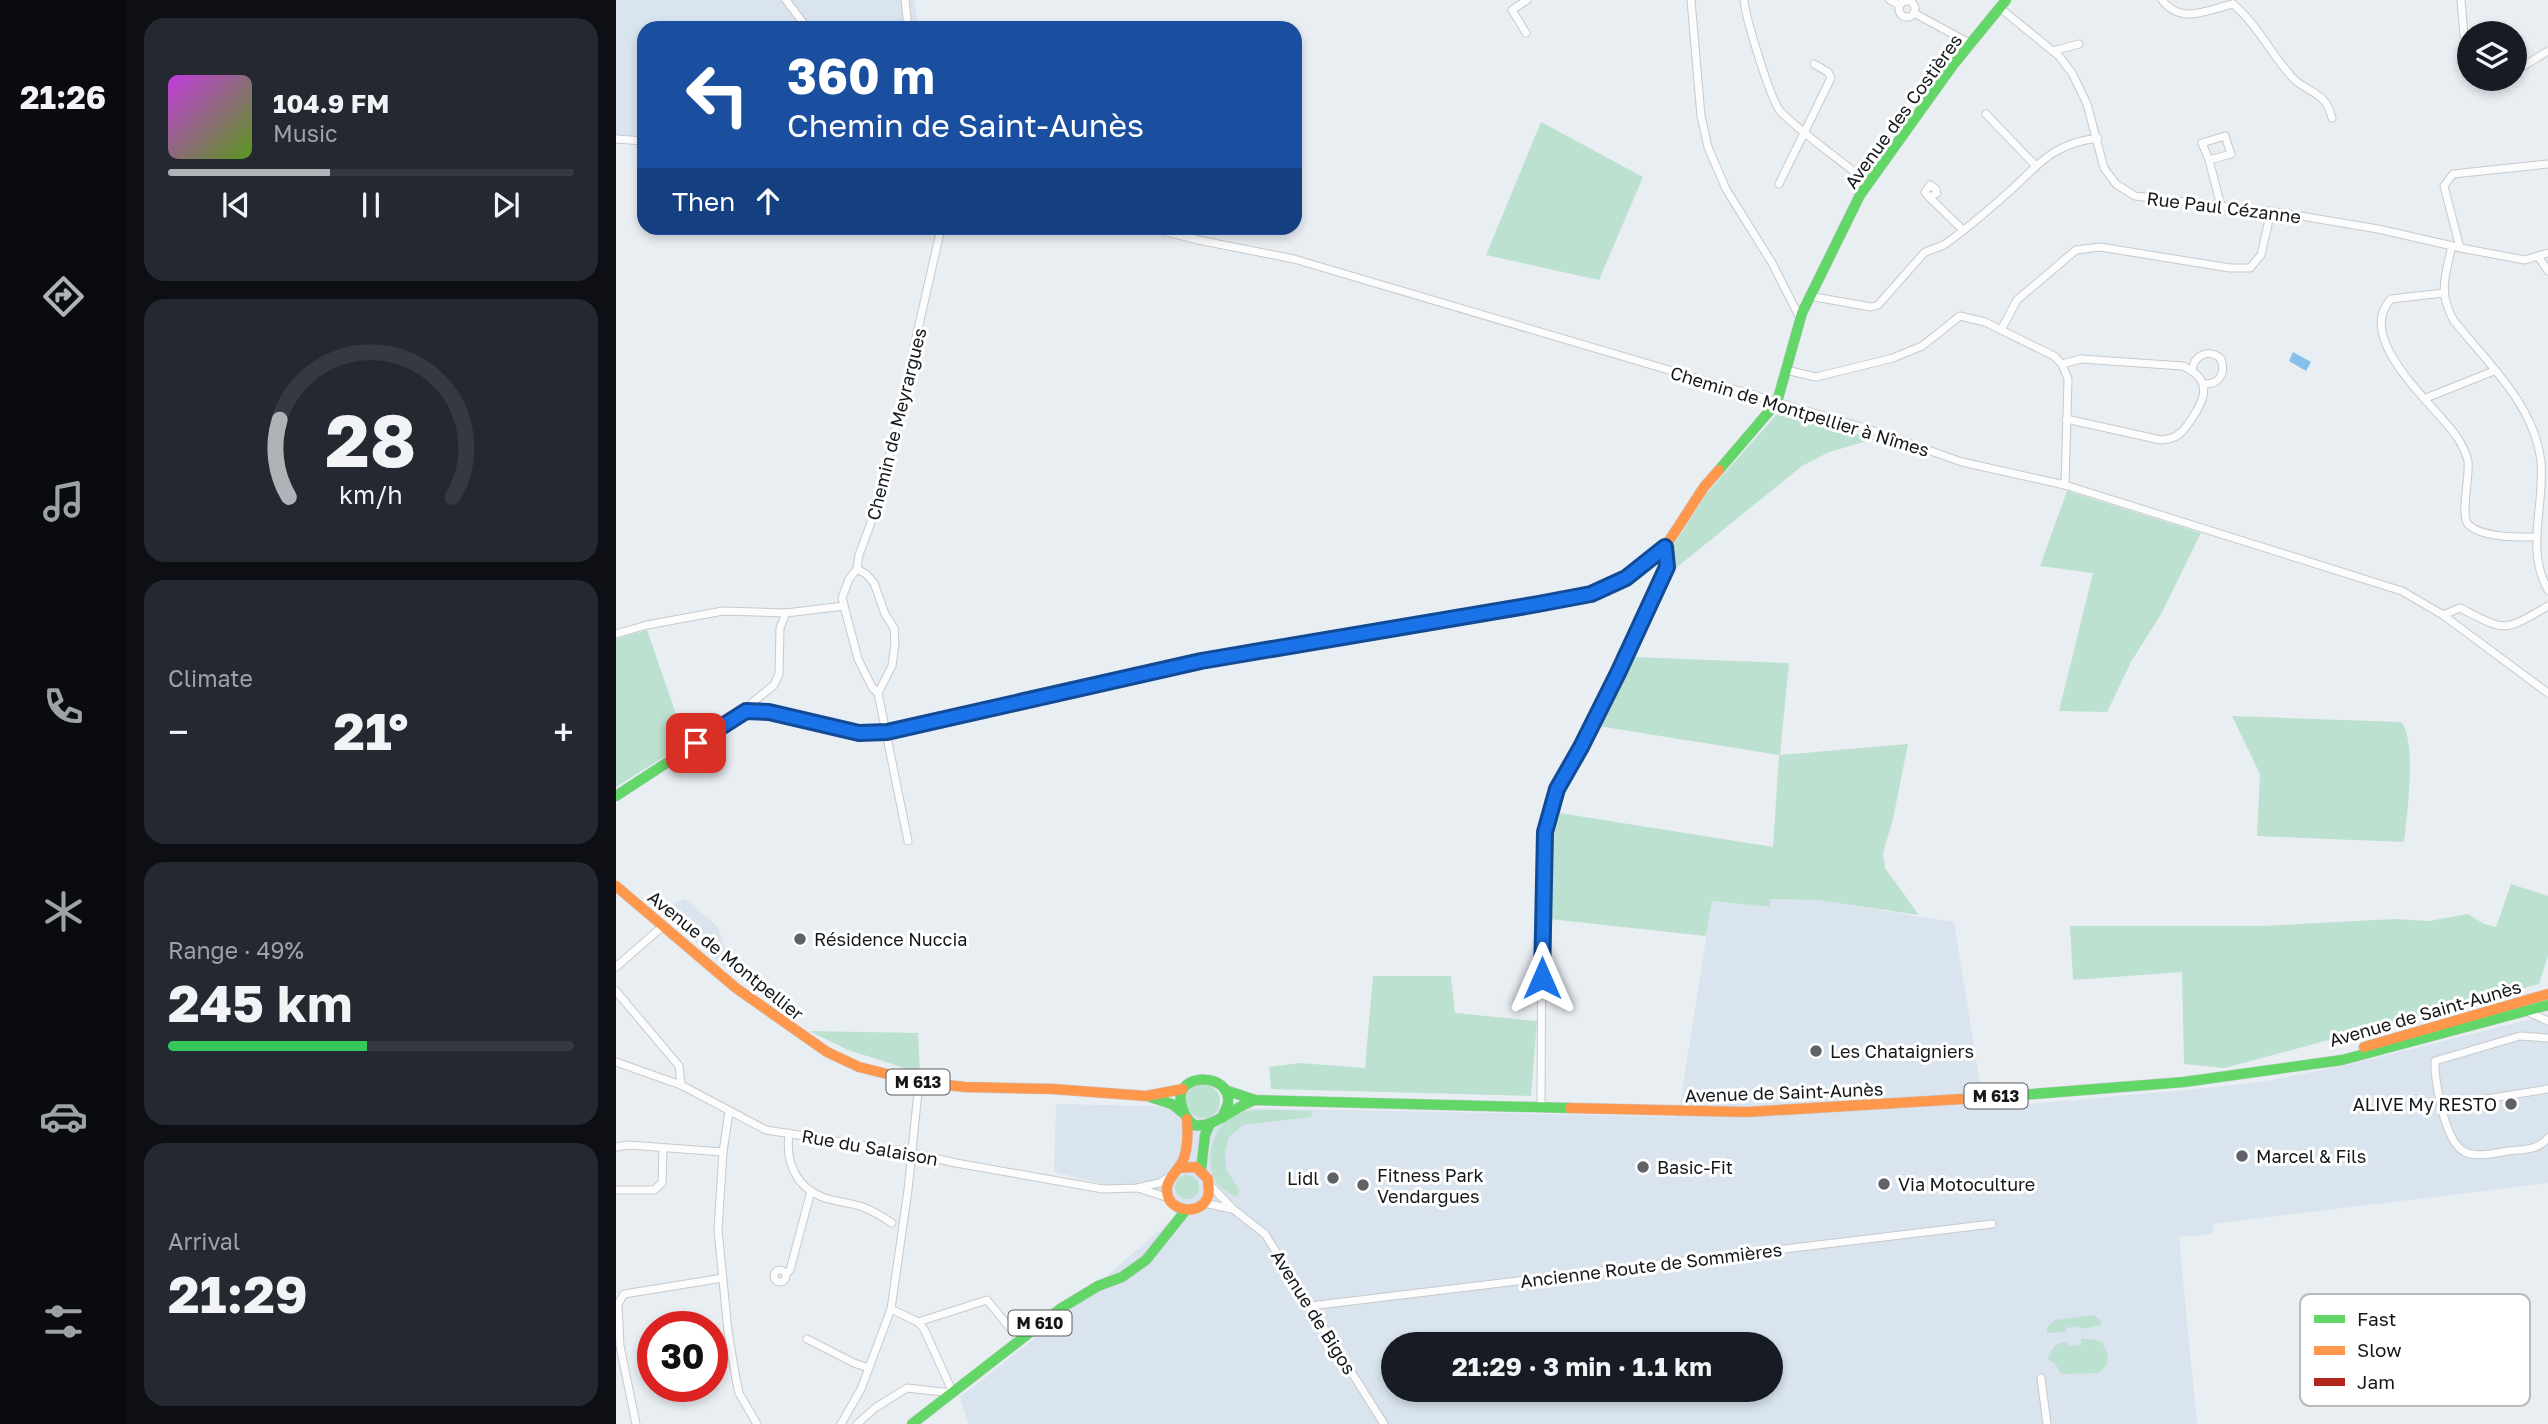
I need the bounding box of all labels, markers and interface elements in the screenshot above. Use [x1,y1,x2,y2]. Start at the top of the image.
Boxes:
map controls [2457,21,2527,91]
button: layers [2457,21,2527,91]
street label: Avenue des Costières [1840,30,1966,192]
text: 360 m [787,46,935,105]
icon: left [672,49,763,140]
text: 21:26 [20,78,106,116]
text: 104.9 FM [273,88,389,119]
text: Chemin de Saint-Aunès [787,106,1144,144]
text: Music [273,119,338,147]
icon: ahead [749,182,787,220]
icon: previous [217,186,255,224]
icon: pause [352,186,390,224]
icon: next [487,186,525,224]
text: Then [672,186,735,217]
street label: Rue Paul Cézanne [2146,187,2302,227]
icon: directions [39,272,88,321]
street label: Chemin de Meyrargues [861,326,931,522]
street label: Chemin de Montpellier à Nîmes [1668,361,1932,461]
text: 28 [326,396,417,483]
icon: music [39,477,88,526]
text: km/h [339,479,403,510]
text: Climate [168,664,253,692]
icon: phone [39,682,88,731]
text: 21° [333,699,409,761]
text: − [168,709,189,754]
text: + [553,709,574,754]
pin [666,713,726,773]
icon: arrive [677,724,715,762]
street label: Avenue de Montpellier [644,885,808,1025]
icon: climate [39,887,88,936]
place label: Résidence Nuccia [814,928,967,950]
marker: Résidence Nuccia [792,931,808,947]
text: Range · 49% [168,936,304,964]
position arrow [1505,941,1579,1015]
text: 245 km [168,971,353,1033]
street label: Avenue de Saint-Aunès [2326,975,2524,1051]
place label: Les Chataigniers [1830,1040,1974,1062]
marker: Les Chataigniers [1808,1043,1824,1059]
road number: M 613 [886,1070,950,1094]
street label: Avenue de Saint-Aunès [1684,1078,1884,1106]
road number: M 613 [1964,1084,2028,1108]
icon: car [39,1092,88,1141]
place label: ALIVE My RESTO [2353,1093,2497,1115]
marker: ALIVE My RESTO [2503,1096,2519,1112]
street label: Rue du Salaison [800,1124,940,1170]
place label: Marcel & Fils [2256,1145,2366,1167]
marker: Marcel & Fils [2234,1148,2250,1164]
place label: Basic-Fit [1657,1156,1733,1178]
marker: Basic-Fit [1635,1159,1651,1175]
place label: Fitness Park Vendargues [1377,1164,1484,1207]
place label: Lidl [1287,1167,1319,1189]
marker: Lidl [1325,1170,1341,1186]
place label: Via Motoculture [1898,1173,2035,1195]
marker: Via Motoculture [1876,1176,1892,1192]
marker: Fitness Park Vendargues [1355,1177,1371,1193]
text: Arrival [168,1227,240,1255]
street label: Ancienne Route de Sommières [1519,1238,1783,1292]
street label: Avenue de Bigos [1267,1246,1361,1378]
text: 21:29 [168,1262,308,1324]
legend [2300,1294,2530,1406]
icon: filters [39,1297,88,1346]
text: Fast [2357,1307,2396,1330]
road number: M 610 [1008,1310,1072,1336]
speed limit sign: 30 [637,1311,728,1402]
text: Slow [2357,1338,2402,1361]
text: 21:29 · 3 min · 1.1 km [1452,1351,1712,1382]
text: Jam [2357,1370,2395,1393]

